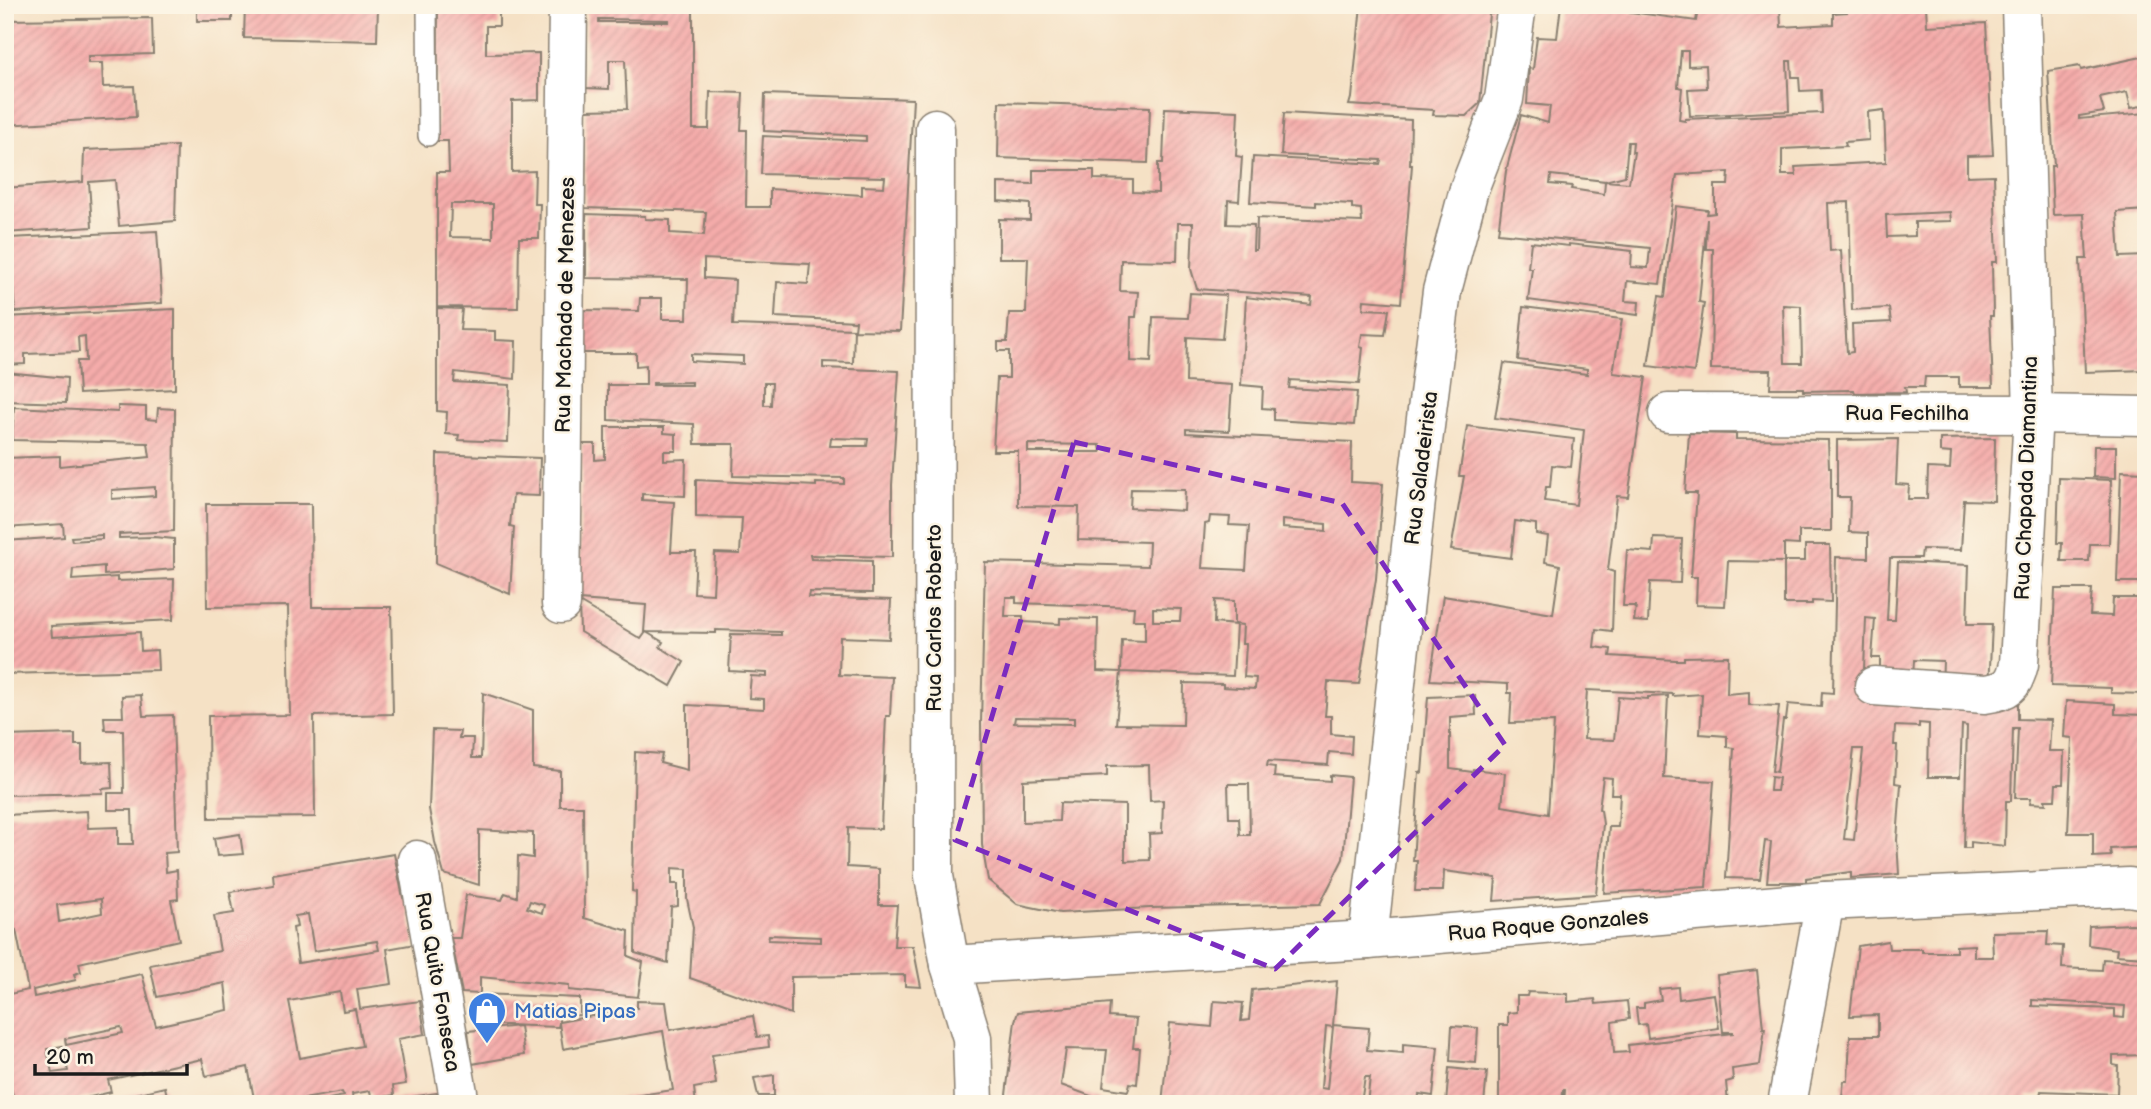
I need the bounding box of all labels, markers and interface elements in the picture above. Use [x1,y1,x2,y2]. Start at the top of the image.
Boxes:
street label: Rua Machado de Menezes [551,177,580,433]
street label: Rua Chapada Diamantina [2010,355,2043,601]
street label: Rua Saladeirista [1400,390,1443,546]
street label: Rua Fechilha [1845,401,1969,426]
street label: Rua Carlos Roberto [922,524,947,712]
street label: Rua Quito Fonseca [409,890,466,1074]
street label: Rua Roque Gonzales [1446,904,1650,947]
shop icon: Matias Pipas [466,990,508,1045]
place label: Matias Pipas [514,999,636,1024]
scale bar [35,1032,187,1076]
text: 20 m [46,1045,94,1070]

